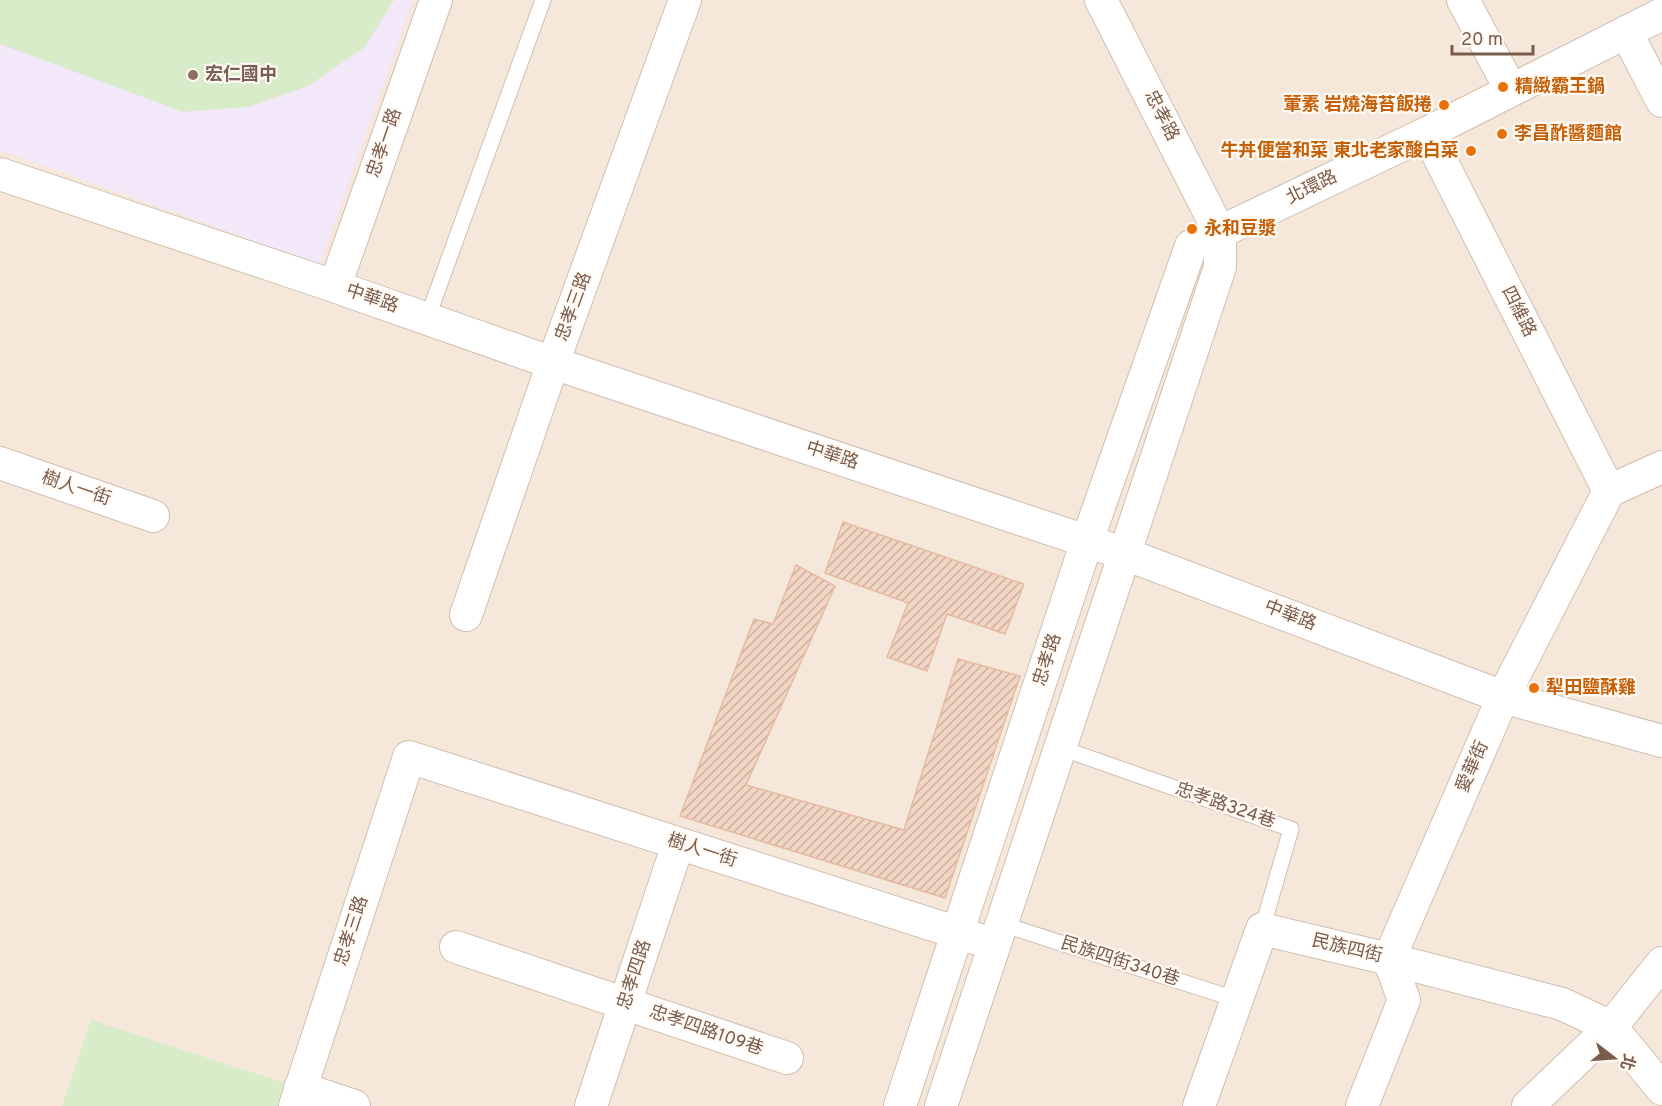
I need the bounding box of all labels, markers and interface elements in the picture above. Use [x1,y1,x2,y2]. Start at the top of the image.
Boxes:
scale bar [1452,18,1533,56]
text: 20 m [1461,29,1503,52]
place label: 宏仁國中 [205,64,277,87]
marker: 宏仁國中 [186,68,200,82]
place label: 精緻霸王鍋 [1515,75,1605,99]
marker: 精緻霸王鍋 [1496,80,1510,94]
street label: 忠孝路 [1138,87,1184,145]
place label: 葷素 岩燒海苔飯捲 [1284,93,1432,117]
marker: 葷素 岩燒海苔飯捲 [1437,98,1451,112]
street label: 忠孝一路 [362,105,408,181]
place label: 李昌酢醬麵館 [1514,123,1622,146]
marker: 李昌酢醬麵館 [1495,127,1509,141]
place label: 牛丼便當和菜 東北老家酸白菜 [1221,140,1459,163]
marker: 牛丼便當和菜 東北老家酸白菜 [1464,144,1478,158]
street label: 北環路 [1283,166,1341,210]
place label: 永和豆漿 [1204,218,1276,241]
marker: 永和豆漿 [1185,222,1199,236]
street label: 忠孝三路 [551,269,597,345]
street label: 中華路 [343,279,401,319]
street label: 四維路 [1495,283,1541,341]
street label: 中華路 [803,437,861,475]
street label: 樹人一街 [38,466,114,512]
street label: 中華路 [1261,596,1319,636]
street label: 忠孝路 [1029,631,1067,689]
place label: 犁田鹽酥雞 [1546,677,1636,700]
marker: 犁田鹽酥雞 [1527,681,1541,695]
street label: 愛華街 [1452,738,1494,796]
street label: 忠孝路324巷 [1172,778,1278,834]
street label: 樹人一街 [664,829,740,873]
street label: 忠孝三路 [330,893,374,969]
street label: 民族四街 [1309,930,1385,968]
street label: 民族四街340巷 [1058,932,1182,992]
street label: 忠孝四路 [613,937,657,1013]
street label: 忠孝四路109巷 [646,1001,766,1061]
north arrow [1584,1028,1644,1088]
text: 北 [1615,1051,1638,1072]

